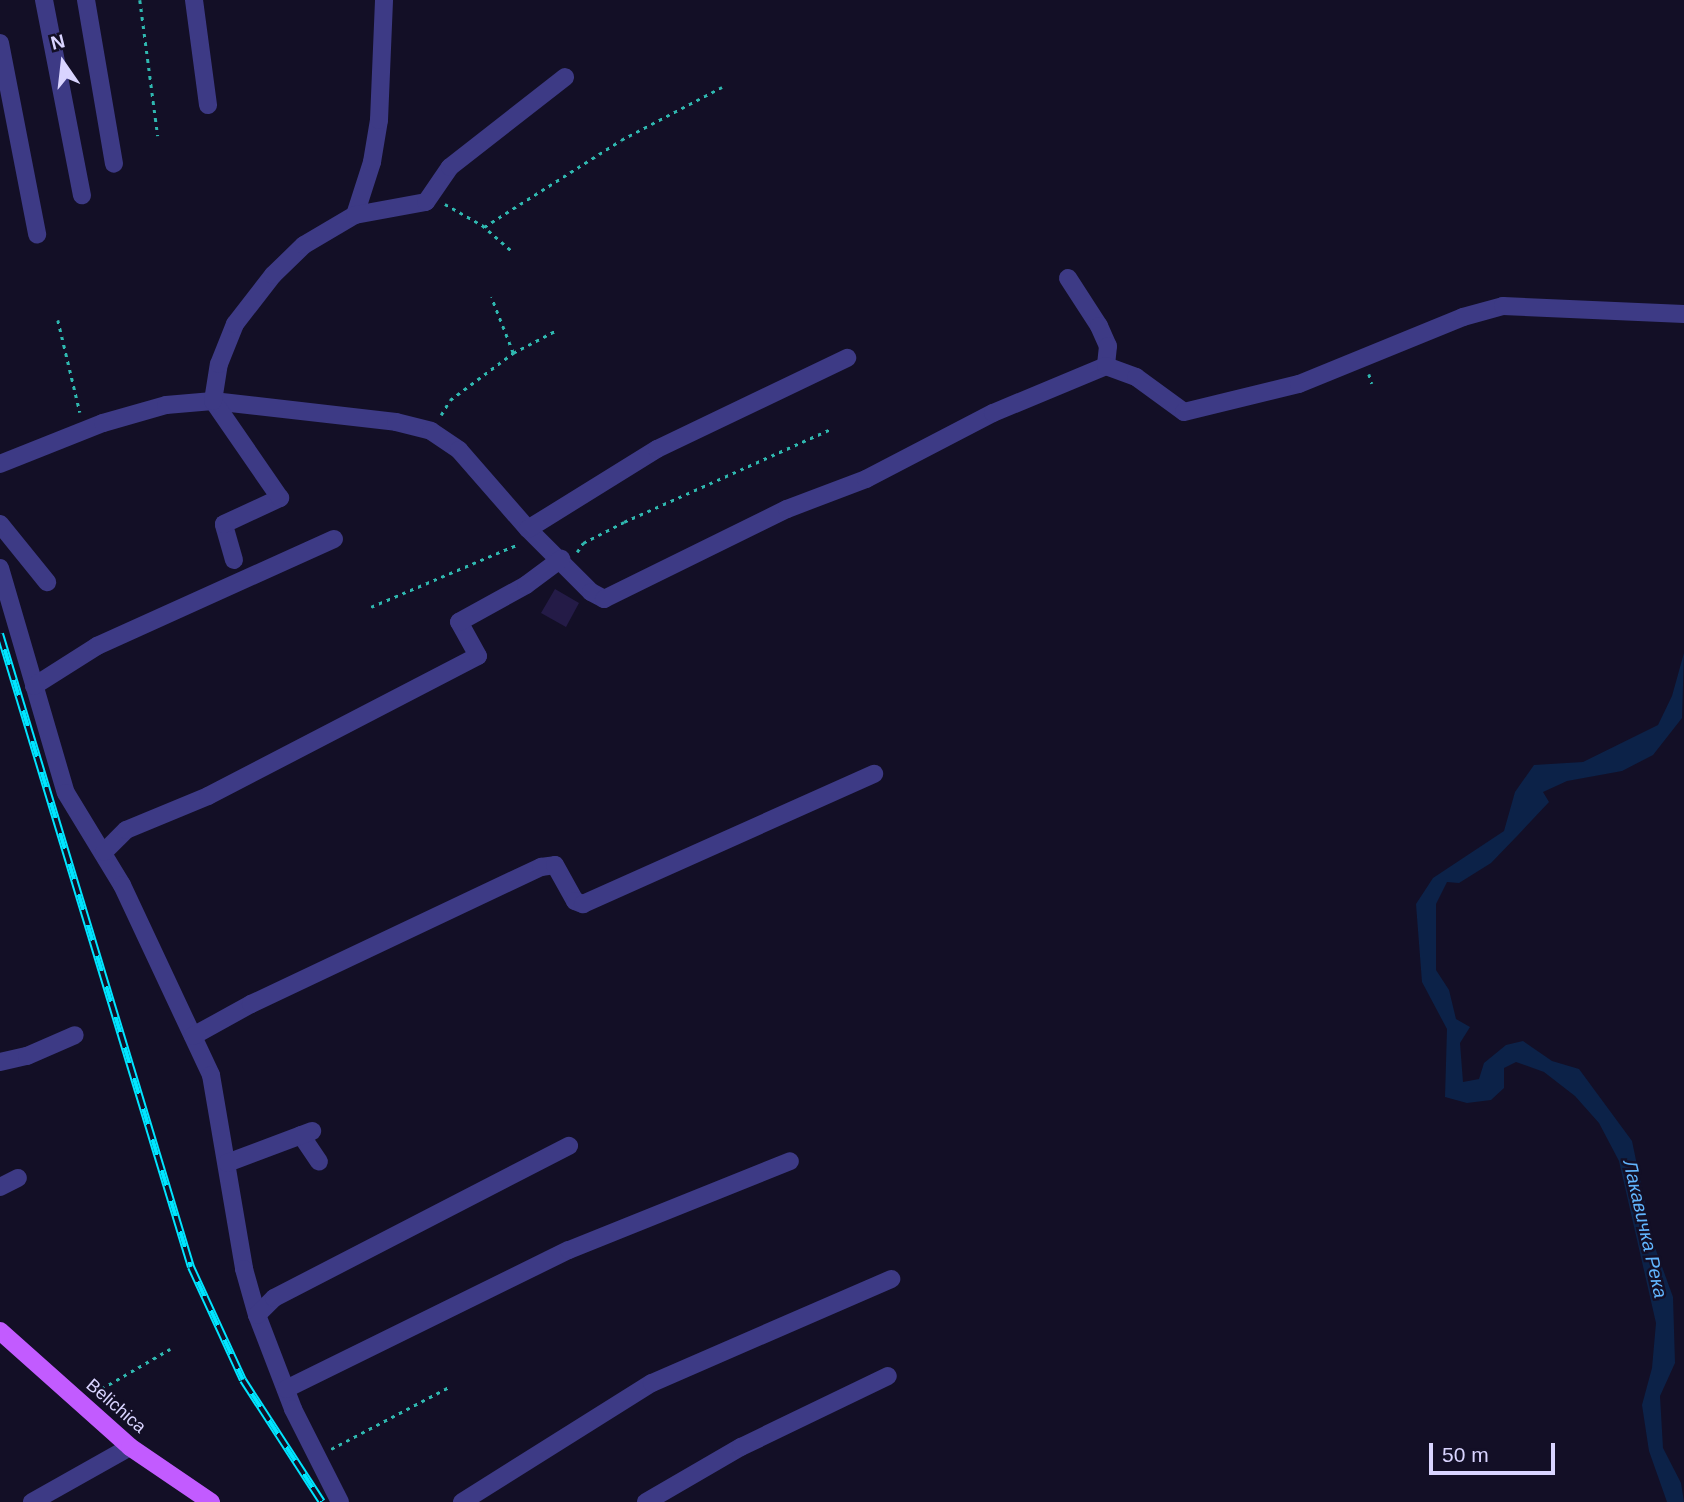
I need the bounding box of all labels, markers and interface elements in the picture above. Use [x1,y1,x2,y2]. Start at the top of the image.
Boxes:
north arrow [28,28,98,98]
text: N [49,30,67,54]
water label: Лакавичка Река [1618,1158,1672,1300]
street label: Belichica [82,1374,150,1438]
scale bar [1432,1428,1558,1472]
text: 50 m [1442,1443,1489,1466]

